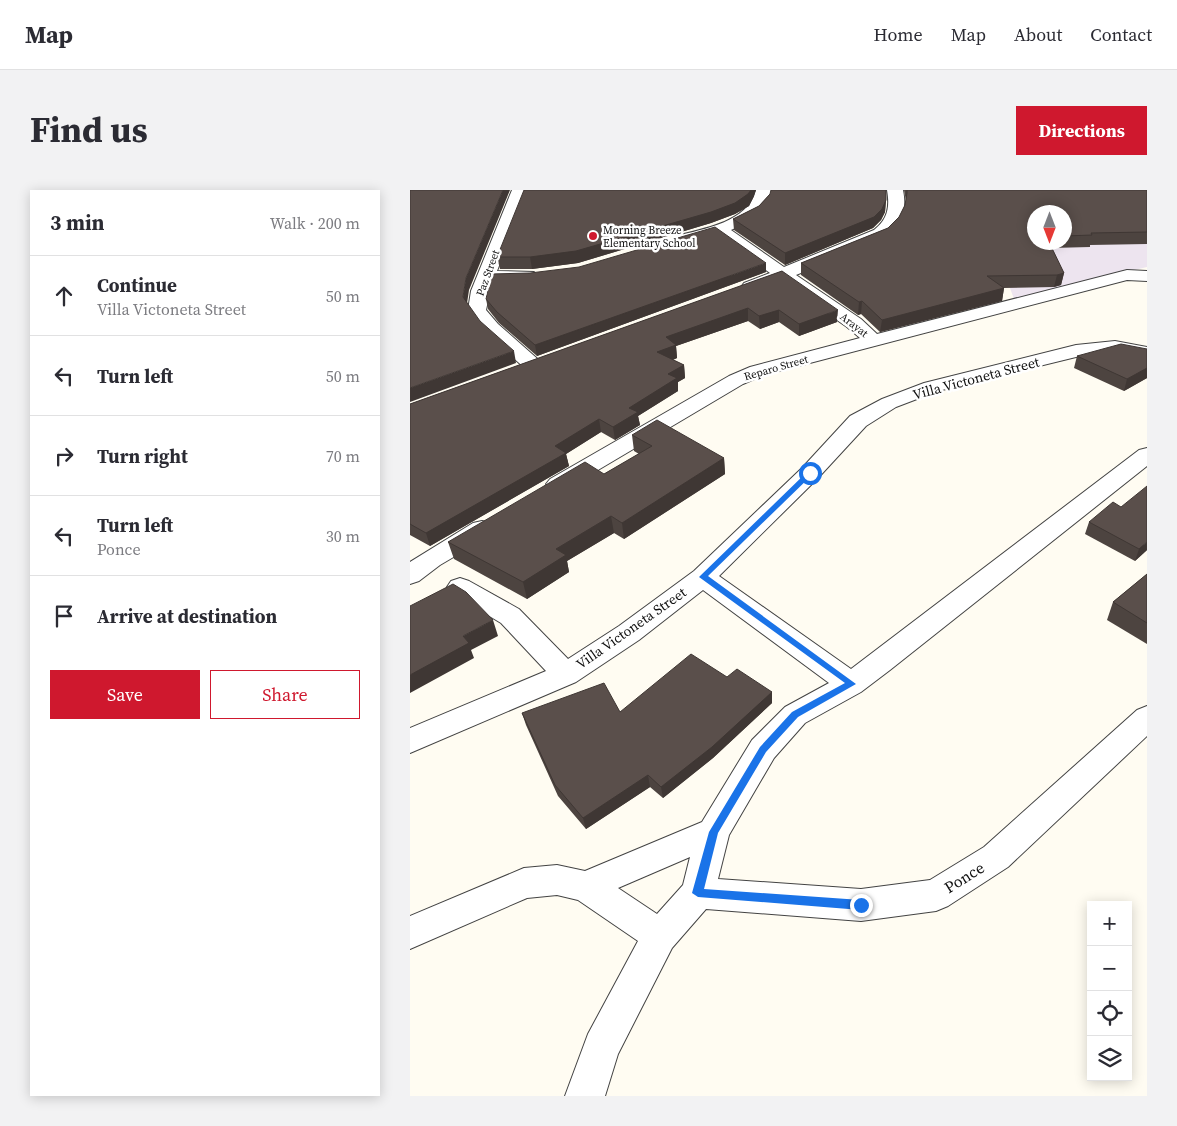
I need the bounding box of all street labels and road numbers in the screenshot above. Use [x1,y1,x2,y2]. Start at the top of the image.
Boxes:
street label: Paz Street [473,247,503,298]
street label: Arayat [837,309,872,341]
street label: Villa Victoneta Street [910,351,1042,405]
street label: Reparo Street [742,352,810,384]
street label: Villa Victoneta Street [572,582,690,674]
street label: Ponce [940,856,988,898]

